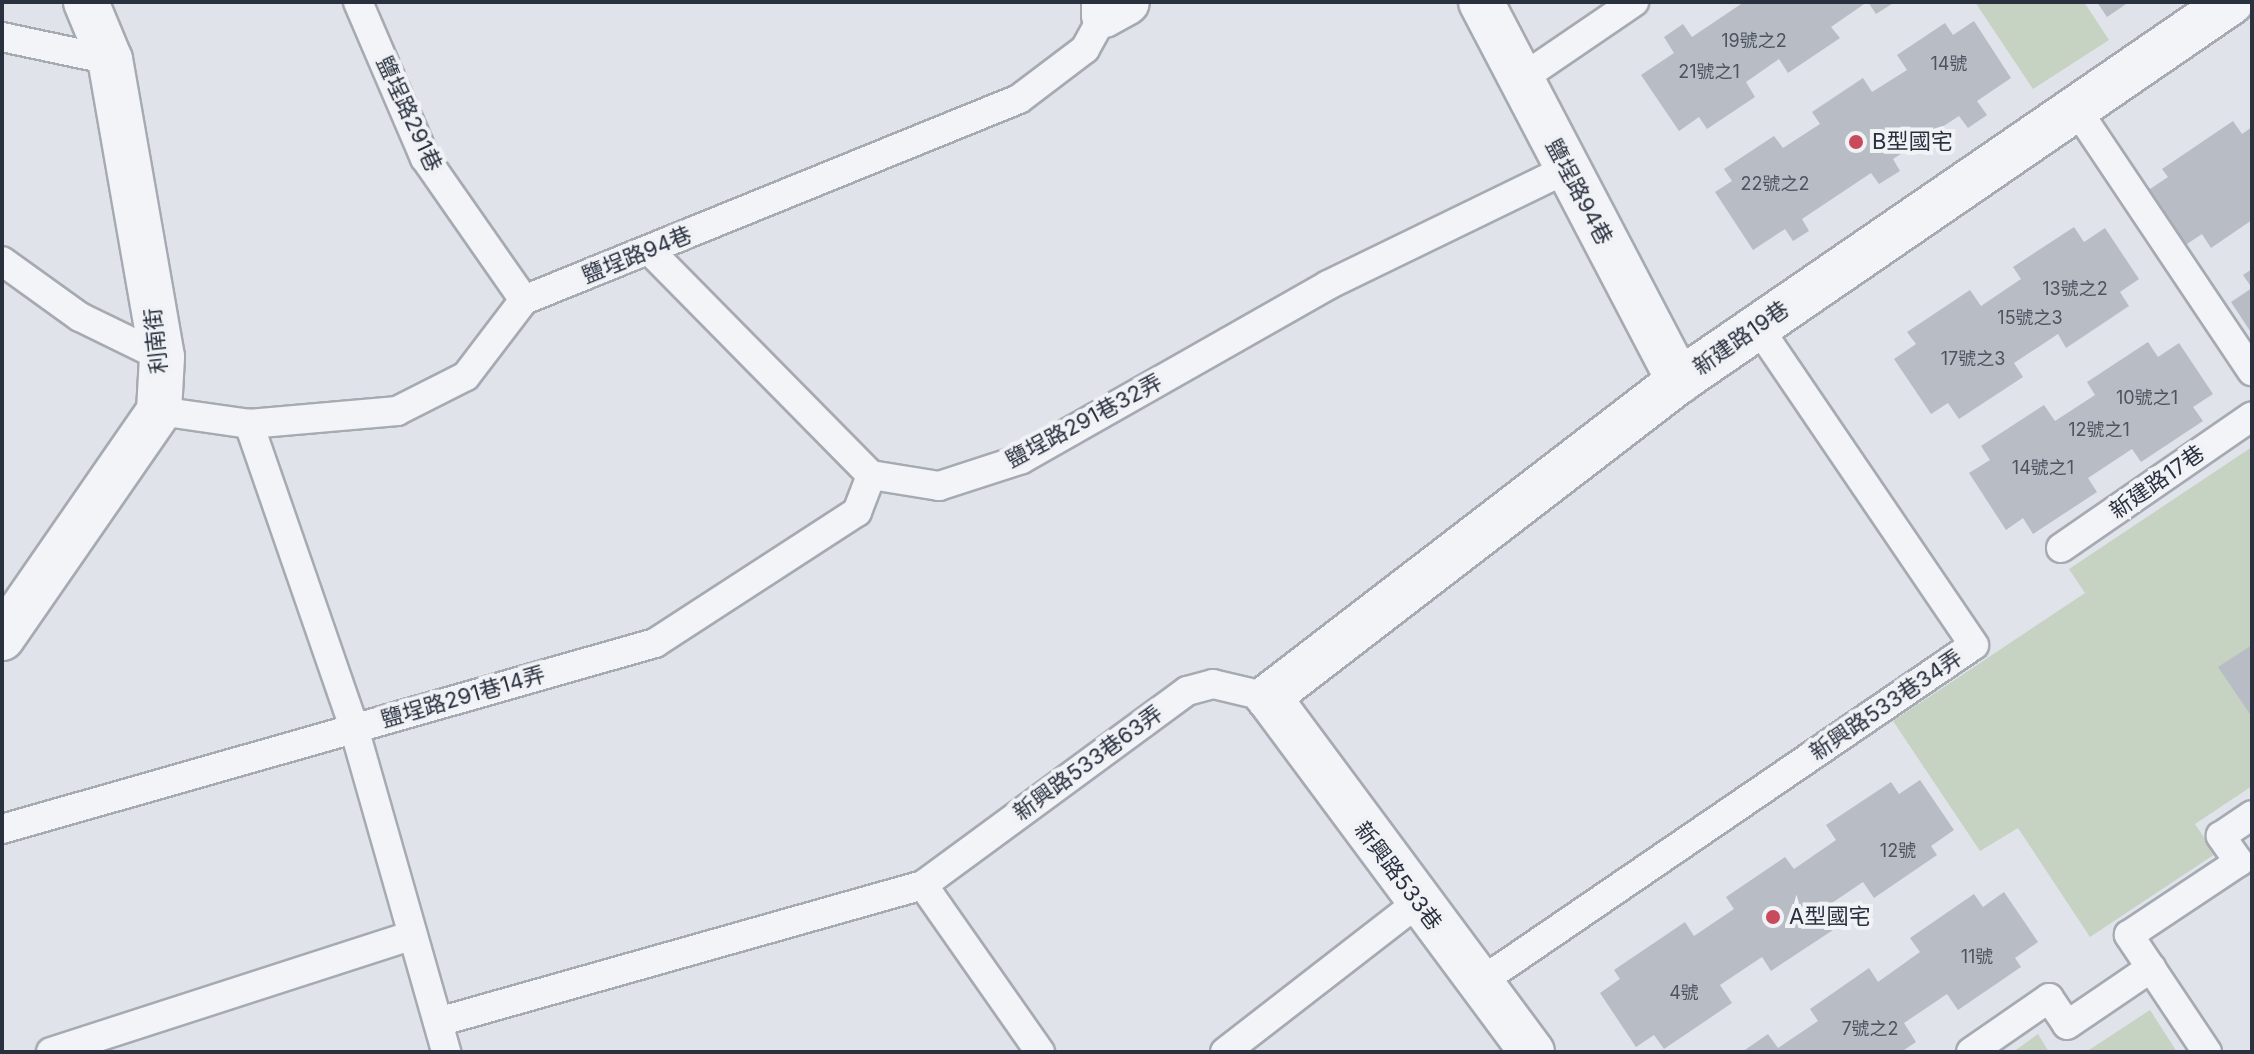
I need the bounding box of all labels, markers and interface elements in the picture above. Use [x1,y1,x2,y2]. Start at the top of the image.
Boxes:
house number: 19號之2 [1721,30,1787,52]
street label: 鹽埕路291巷 [371,52,447,176]
house number: 14號 [1931,53,1967,75]
house number: 21號之1 [1678,61,1740,83]
place label: B型國宅 [1872,129,1952,155]
marker: B型國宅 [1847,133,1865,151]
street label: 鹽埕路94巷 [1540,135,1618,249]
house number: 22號之2 [1741,173,1809,195]
street label: 鹽埕路94巷 [578,221,696,289]
house number: 13號之2 [2042,278,2108,300]
street label: 新建路19巷 [1688,295,1794,381]
street label: 利南街 [139,307,173,375]
house number: 15號之3 [1997,307,2063,329]
house number: 17號之3 [1941,348,2005,370]
street label: 鹽埕路291巷32弄 [1001,369,1167,473]
house number: 10號之1 [2116,387,2178,409]
house number: 12號之1 [2068,419,2130,441]
street label: 新建路17巷 [2105,440,2209,524]
house number: 14號之1 [2012,457,2074,479]
street label: 新興路533巷34弄 [1805,644,1967,766]
street label: 鹽埕路291巷14弄 [378,661,548,733]
street label: 新興路533巷63弄 [1008,700,1168,826]
street label: 新興路533巷 [1349,817,1447,935]
house number: 12號 [1880,840,1916,862]
place label: A型國宅 [1789,904,1870,930]
marker: A型國宅 [1764,908,1782,926]
house number: 11號 [1961,946,1993,968]
house number: 4號 [1669,982,1699,1004]
house number: 7號之2 [1841,1018,1899,1040]

